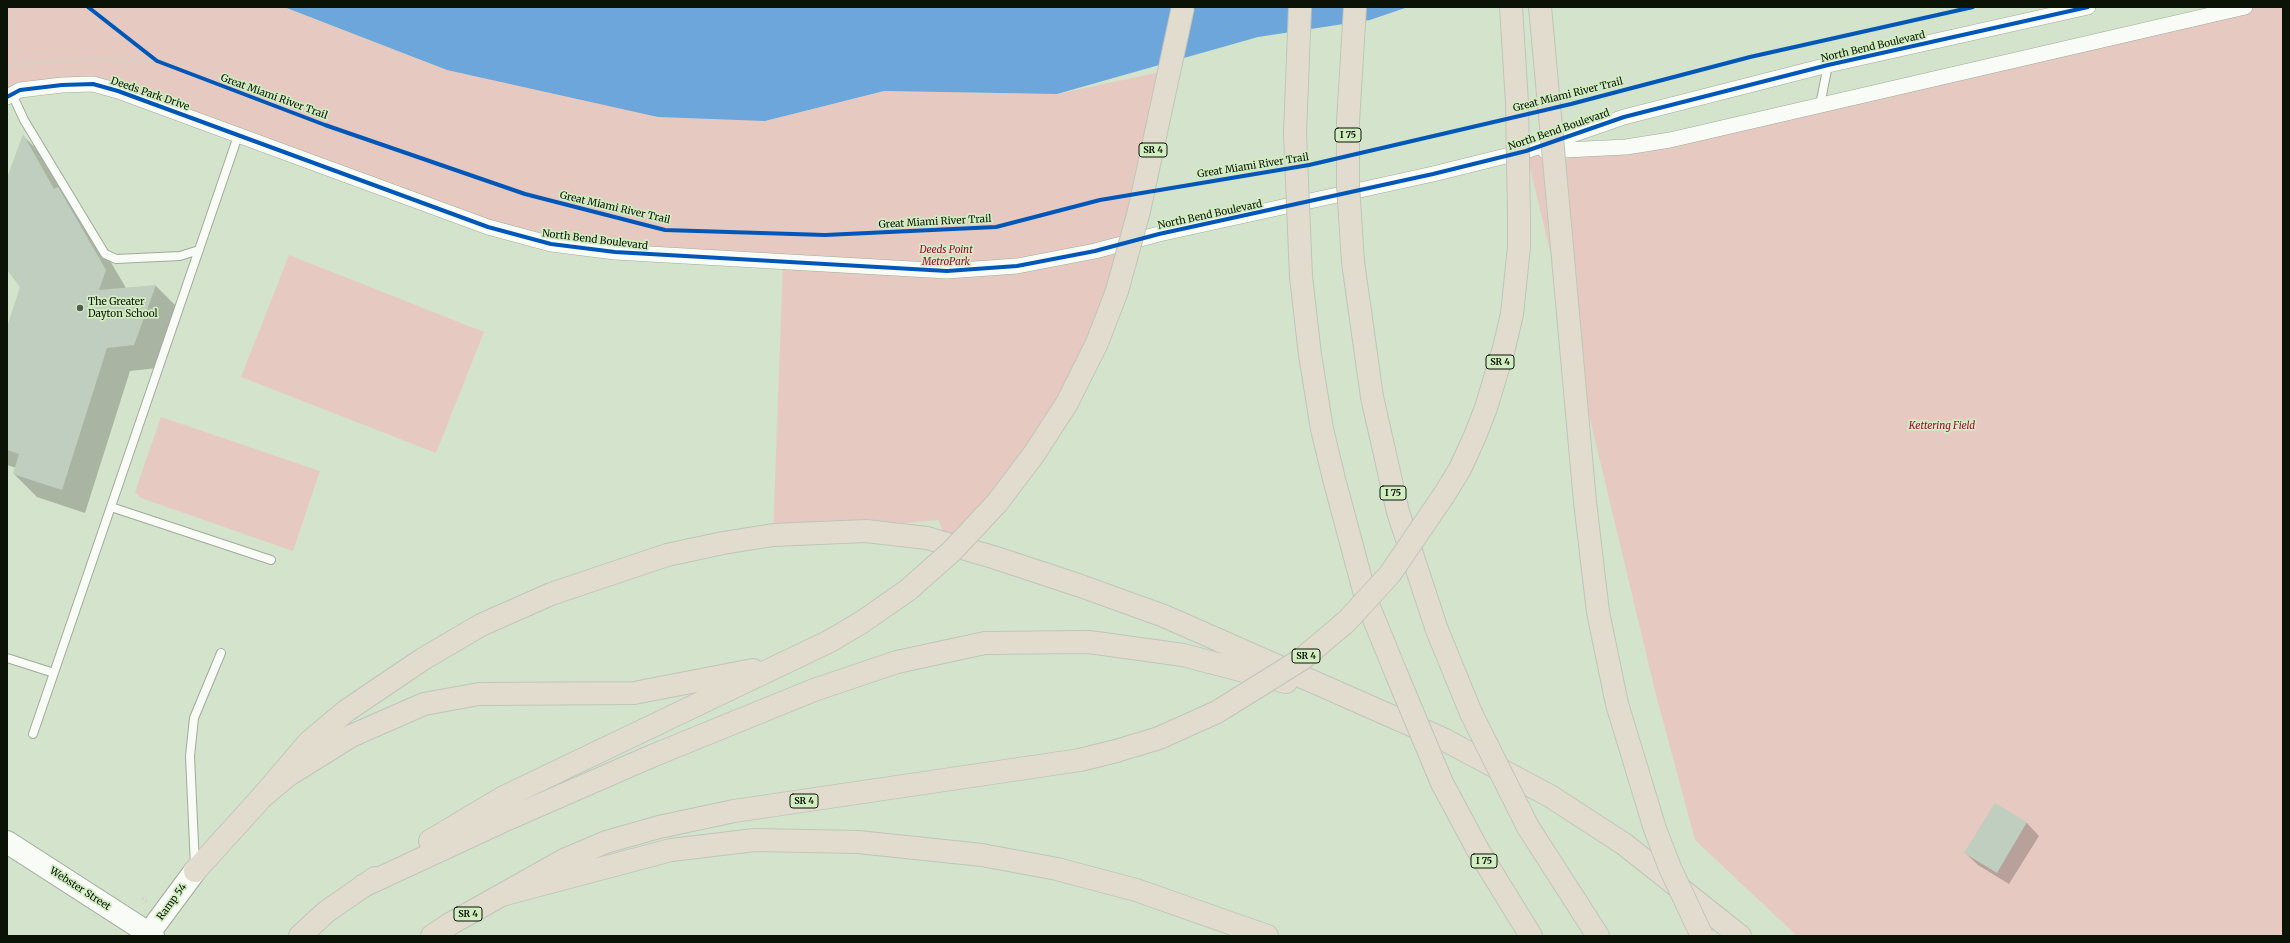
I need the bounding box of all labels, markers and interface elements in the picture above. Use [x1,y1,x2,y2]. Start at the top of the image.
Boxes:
street label: North Bend Boulevard [1820,29,1926,65]
street label: Great Miami River Trail [219,72,329,122]
street label: Deeds Park Drive [109,75,191,113]
street label: Great Miami River Trail [1512,76,1624,114]
street label: North Bend Boulevard [1507,107,1611,153]
road number: I 75 [1335,128,1361,142]
road number: SR 4 [1139,143,1167,157]
street label: Great Miami River Trail [1196,151,1310,181]
street label: Great Miami River Trail [559,189,671,227]
street label: North Bend Boulevard [1157,198,1263,232]
street label: Great Miami River Trail [878,213,992,231]
street label: North Bend Boulevard [541,228,649,252]
park label: Deeds Point MetroPark [919,244,973,268]
place label: The Greater Dayton School [88,296,158,320]
marker: The Greater Dayton School [75,303,85,313]
road number: SR 4 [1486,355,1514,369]
park label: Kettering Field [1909,420,1975,432]
road number: I 75 [1380,486,1406,500]
road number: SR 4 [1292,649,1320,663]
road number: SR 4 [790,794,818,808]
road number: I 75 [1471,854,1497,868]
street label: Webster Street [47,865,113,913]
street label: Ramp 54 [155,881,189,923]
road number: SR 4 [454,907,482,921]

